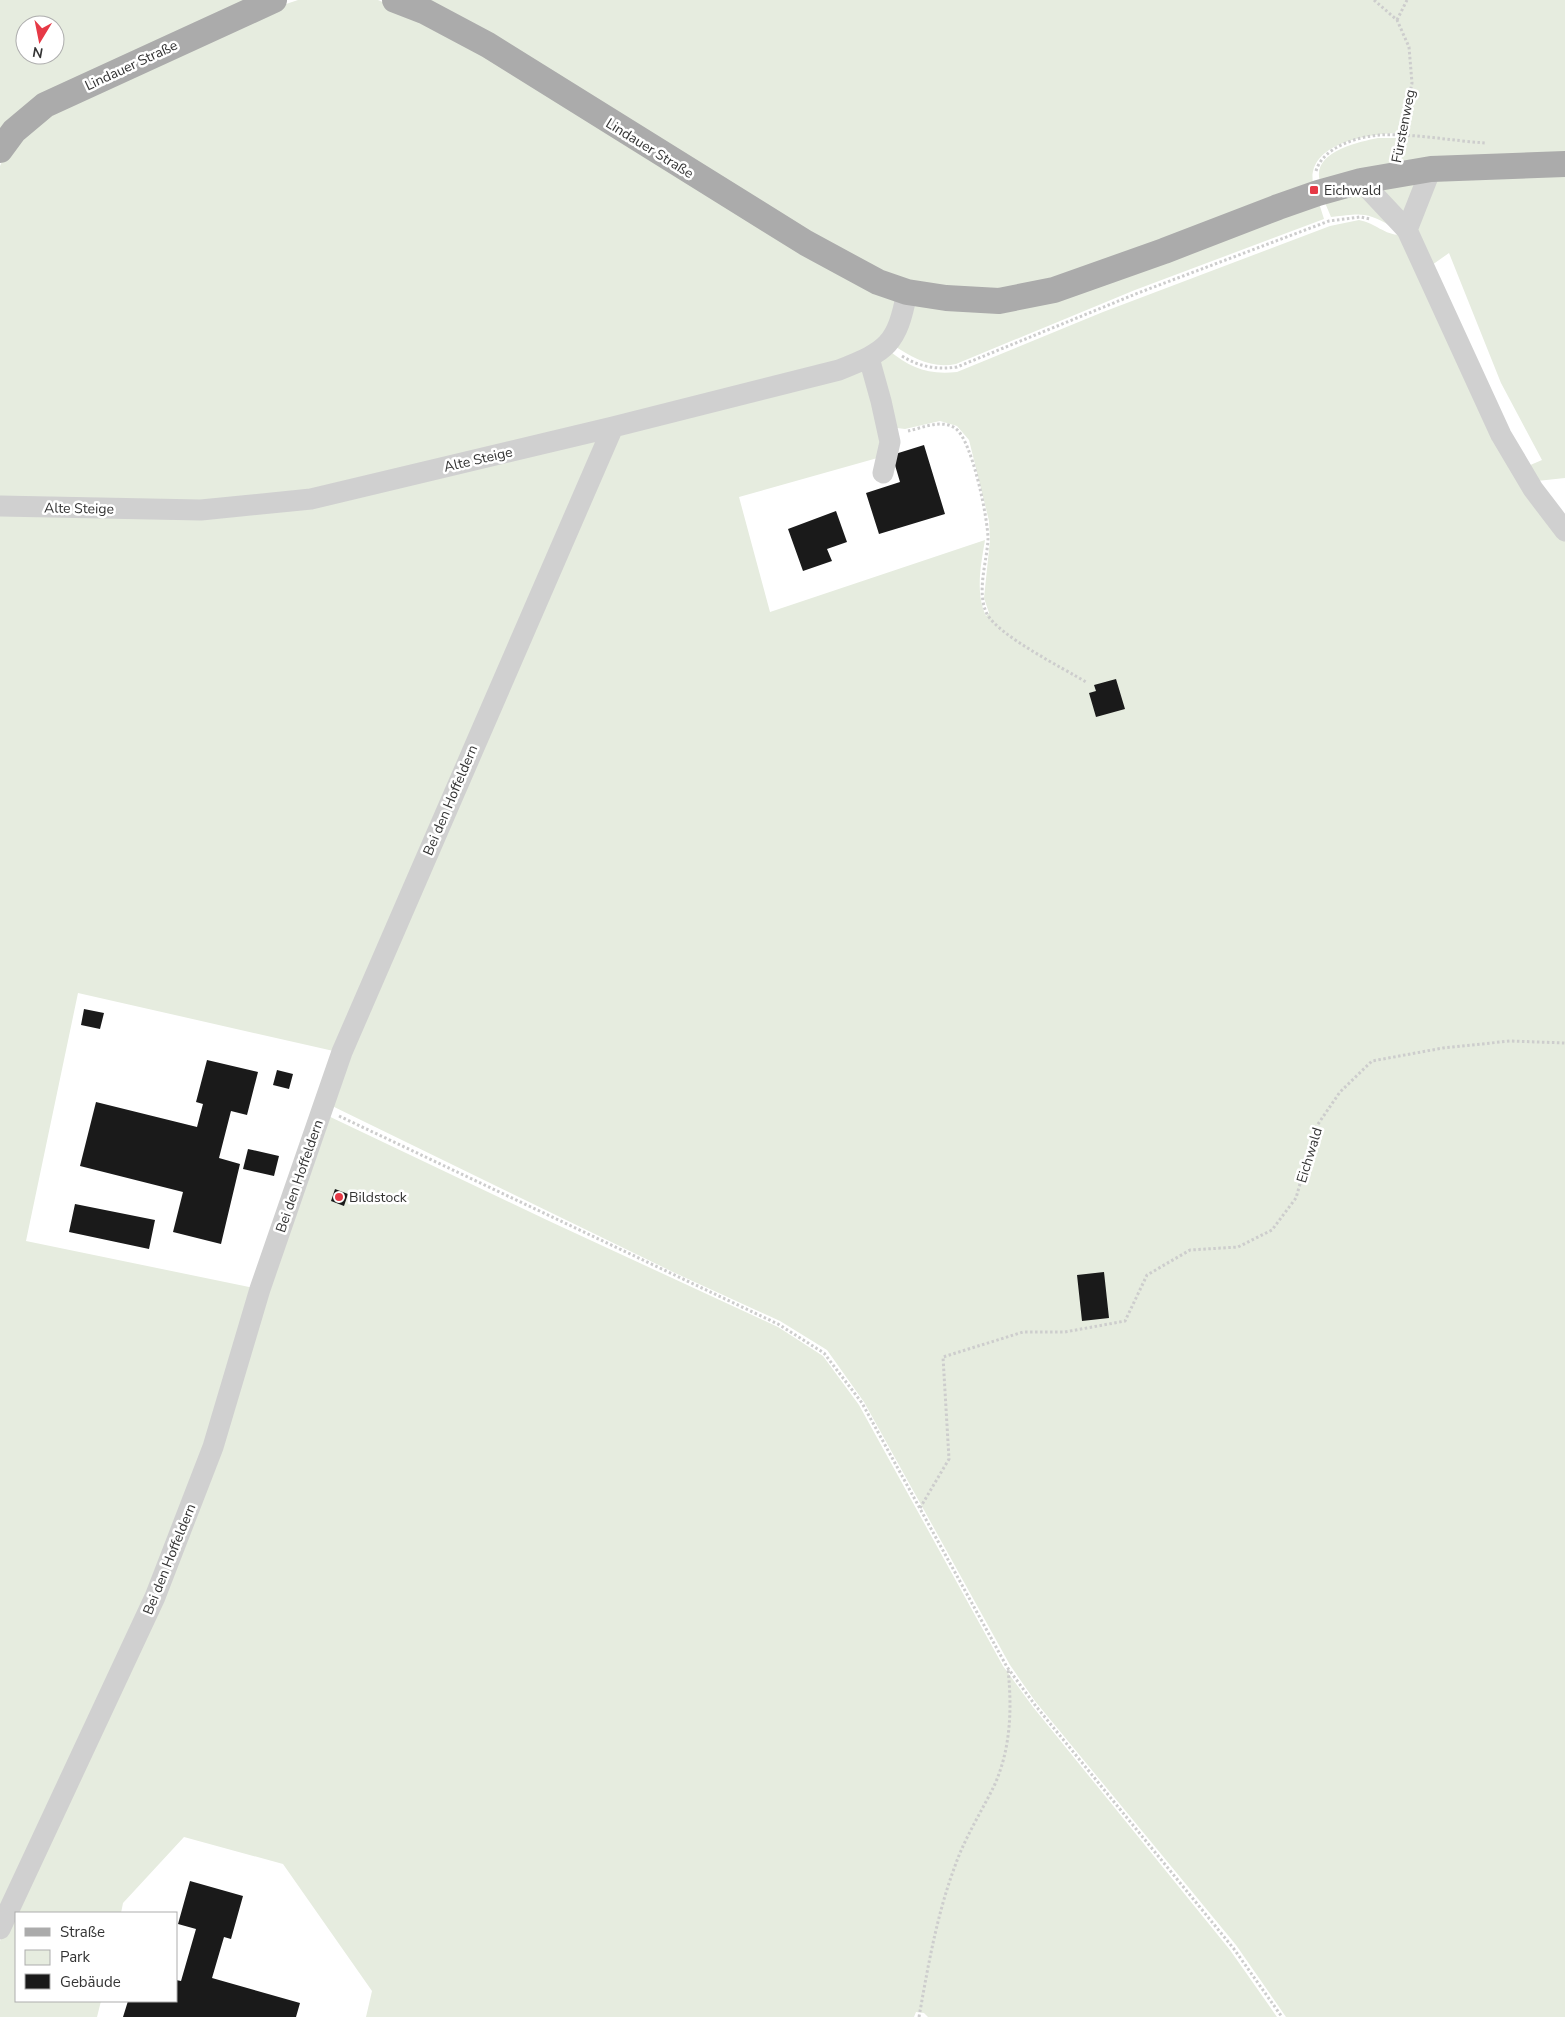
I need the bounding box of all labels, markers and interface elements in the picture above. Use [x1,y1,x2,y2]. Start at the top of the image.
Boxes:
north arrow [15,15,65,65]
street label: Lindauer Straße [82,36,181,95]
text: N [31,42,45,63]
street label: Fürstenweg [1387,88,1420,164]
street label: Lindauer Straße [602,114,697,183]
place label: Eichwald [1324,181,1381,200]
marker: Eichwald [1308,184,1320,196]
street label: Alte Steige [442,442,514,477]
street label: Alte Steige [44,498,114,519]
street label: Bei den Hoffeldern [419,742,482,858]
street label: Bei den Hoffeldern [271,1117,328,1235]
street label: Eichwald [1292,1125,1327,1185]
place label: Bildstock [349,1188,408,1207]
marker: Bildstock [333,1191,345,1203]
street label: Bei den Hoffeldern [138,1501,200,1618]
legend [15,1912,178,2002]
text: Straße [60,1922,105,1942]
text: Park [60,1947,90,1967]
text: Gebäude [60,1972,121,1992]

